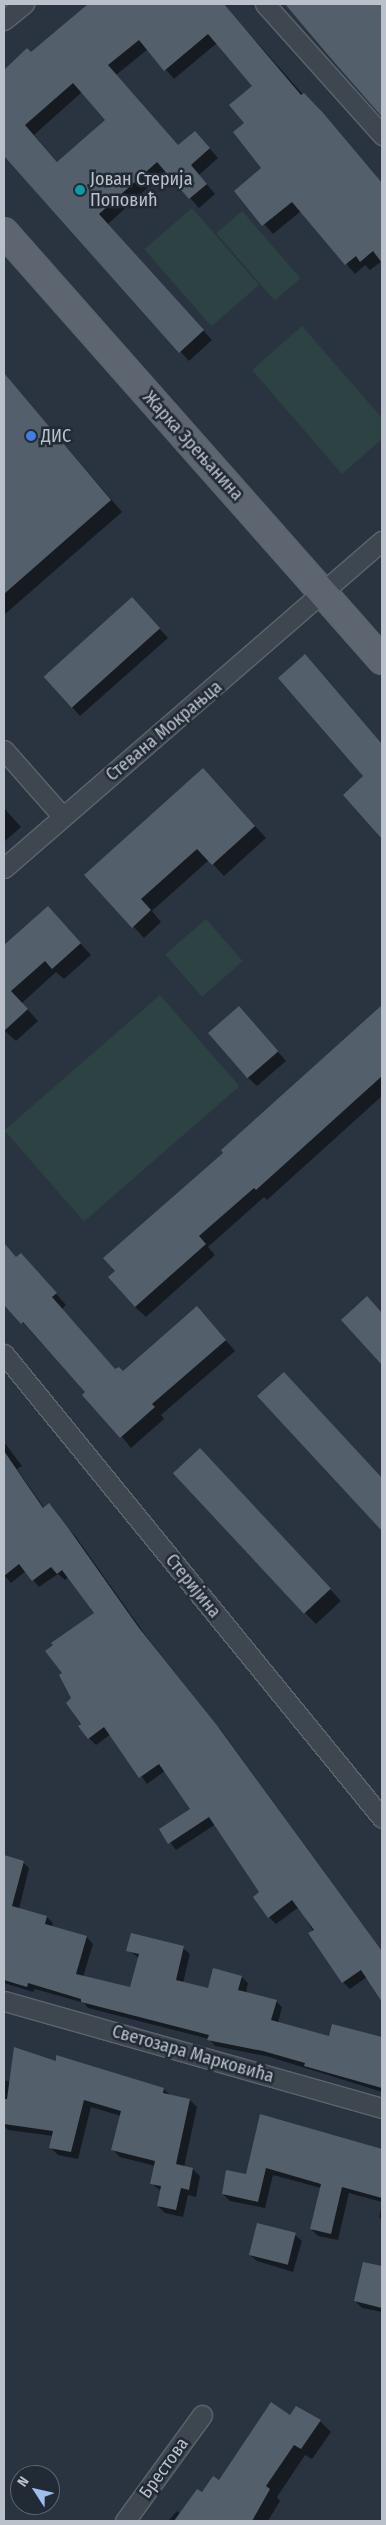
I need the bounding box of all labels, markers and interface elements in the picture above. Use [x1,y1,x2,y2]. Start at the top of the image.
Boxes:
place label: Јован Стерија Поповић [90,169,192,212]
marker: Јован Стерија Поповић [74,184,86,196]
street label: Жарка Зрењанина [138,387,248,505]
place label: ДИС [41,425,71,447]
marker: ДИС [25,430,37,442]
street label: Стевана Мокрањца [102,676,226,786]
street label: Стеријина [161,1550,225,1622]
street label: Светозара Марковића [110,2021,276,2087]
street label: Брестова [135,2433,193,2503]
north arrow [10,2465,60,2515]
text: N [14,2473,32,2490]

